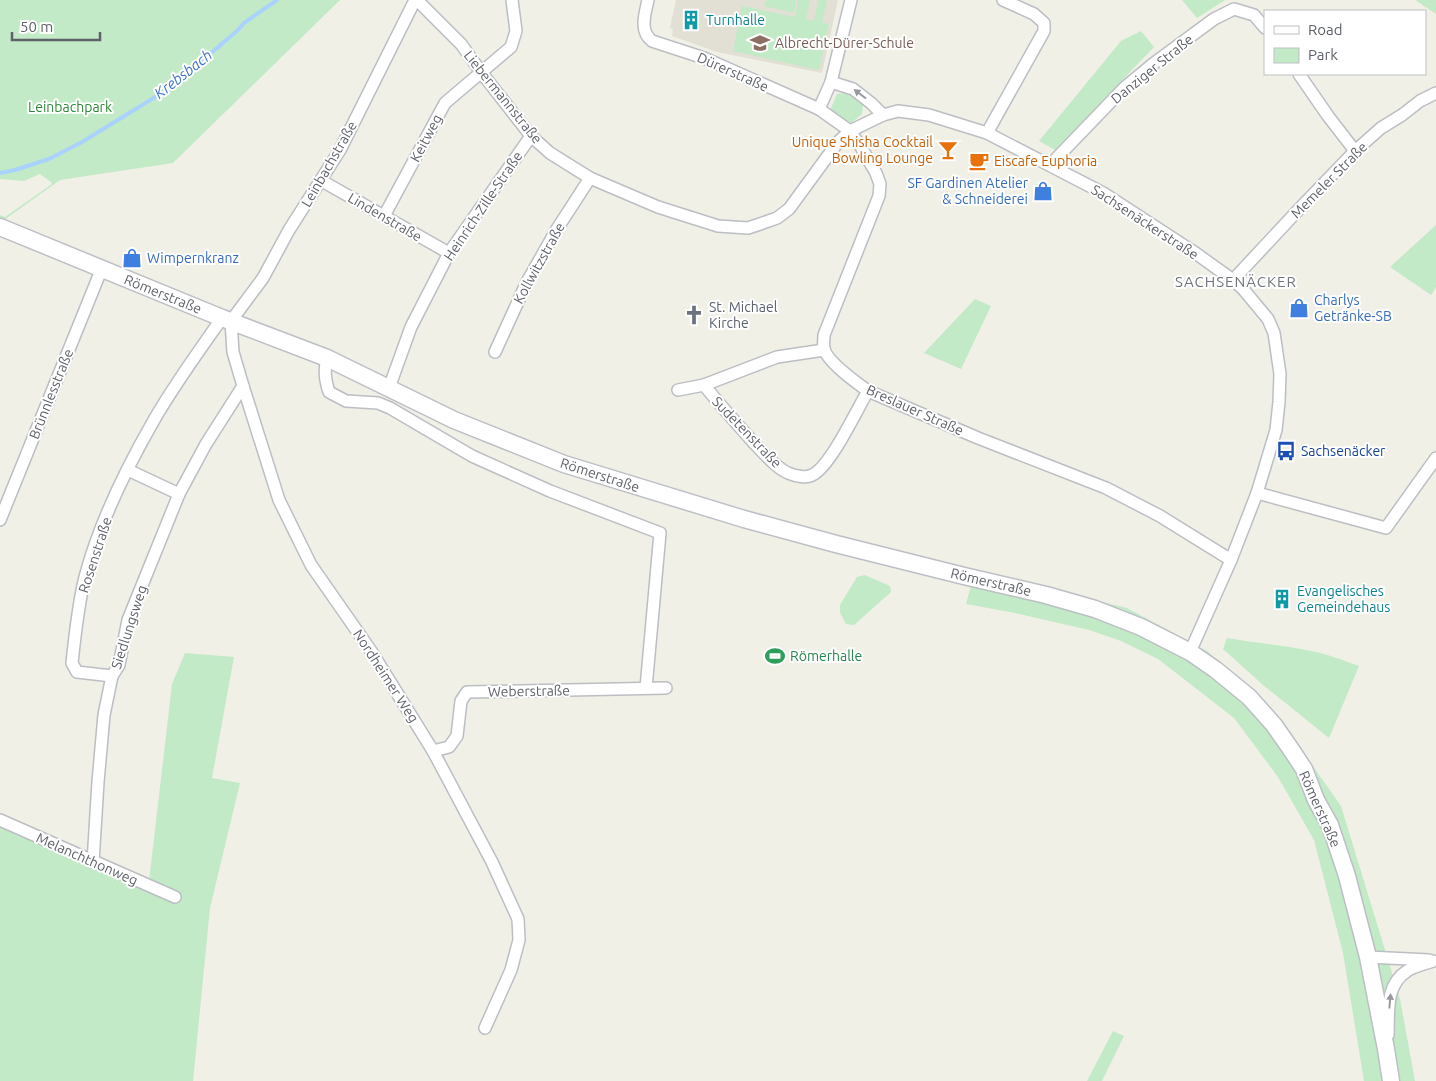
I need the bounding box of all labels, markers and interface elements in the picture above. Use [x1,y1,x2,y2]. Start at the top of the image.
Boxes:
building icon: Turnhalle [680,9,702,31]
scale bar [12,10,100,42]
legend [1264,10,1426,75]
place label: Turnhalle [706,12,765,28]
text: 50 m [20,18,53,35]
text: Road [1308,21,1343,38]
street label: Danziger Straße [1108,31,1196,107]
school or university icon: Albrecht-Dürer-Schule [749,32,771,54]
place label: Albrecht-Dürer-Schule [775,35,914,51]
water label: Krebsbach [151,46,215,102]
text: Park [1308,46,1338,63]
street label: Liebermannstraße [461,47,545,147]
street label: Dürerstraße [695,49,771,95]
one-way arrow [853,89,867,99]
park label: Leinbachpark [28,99,112,115]
street label: Keitweg [407,111,445,165]
street label: Leinbachstraße [298,118,360,210]
place label: Unique Shisha Cocktail Bowling Lounge [792,134,933,166]
bar icon: Unique Shisha Cocktail Bowling Lounge [937,139,959,161]
street label: Memeler Straße [1288,139,1370,221]
street label: Heinrich-Zille-Straße [441,148,525,264]
cafe icon: Eiscafe Euphoria [968,150,990,172]
place label: Eiscafe Euphoria [994,153,1097,169]
place label: SF Gardinen Atelier & Schneiderei [907,175,1029,207]
shop icon: SF Gardinen Atelier & Schneiderei [1032,180,1054,202]
street label: Sachsenäckerstraße [1088,181,1202,263]
street label: Lindenstraße [345,189,425,245]
street label: Kollwitzstraße [510,220,568,306]
shop icon: Wimpernkranz [121,247,143,269]
place label: Wimpernkranz [147,250,239,266]
street label: Römerstraße [122,271,204,317]
district label: SACHSENÄCKER [1175,273,1297,290]
place label: Charlys Getränke-SB [1314,292,1392,324]
shop icon: Charlys Getränke-SB [1288,297,1310,319]
place label: St. Michael Kirche [709,299,778,331]
church icon: St. Michael Kirche [683,304,705,326]
street label: Brünnlesstraße [26,347,76,441]
street label: Breslauer Straße [864,381,966,439]
street label: Sudetenstraße [709,393,785,471]
bus stop icon: Sachsenäcker [1275,440,1297,462]
place label: Sachsenäcker [1301,443,1386,459]
street label: Römerstraße [558,455,642,495]
street label: Rosenstraße [75,515,115,595]
street label: Römerstraße [949,565,1033,599]
street label: Siedlungsweg [108,583,150,671]
place label: Evangelisches Gemeindehaus [1297,583,1390,615]
building icon: Evangelisches Gemeindehaus [1271,588,1293,610]
street label: Nordheimer Weg [350,627,422,725]
sports icon: Römerhalle [764,645,786,667]
place label: Römerhalle [790,648,862,664]
street label: Weberstraße [488,682,570,700]
street label: Römerstraße [1296,768,1344,850]
street label: Melanchthonweg [34,829,140,889]
one-way arrow [1386,992,1394,1008]

